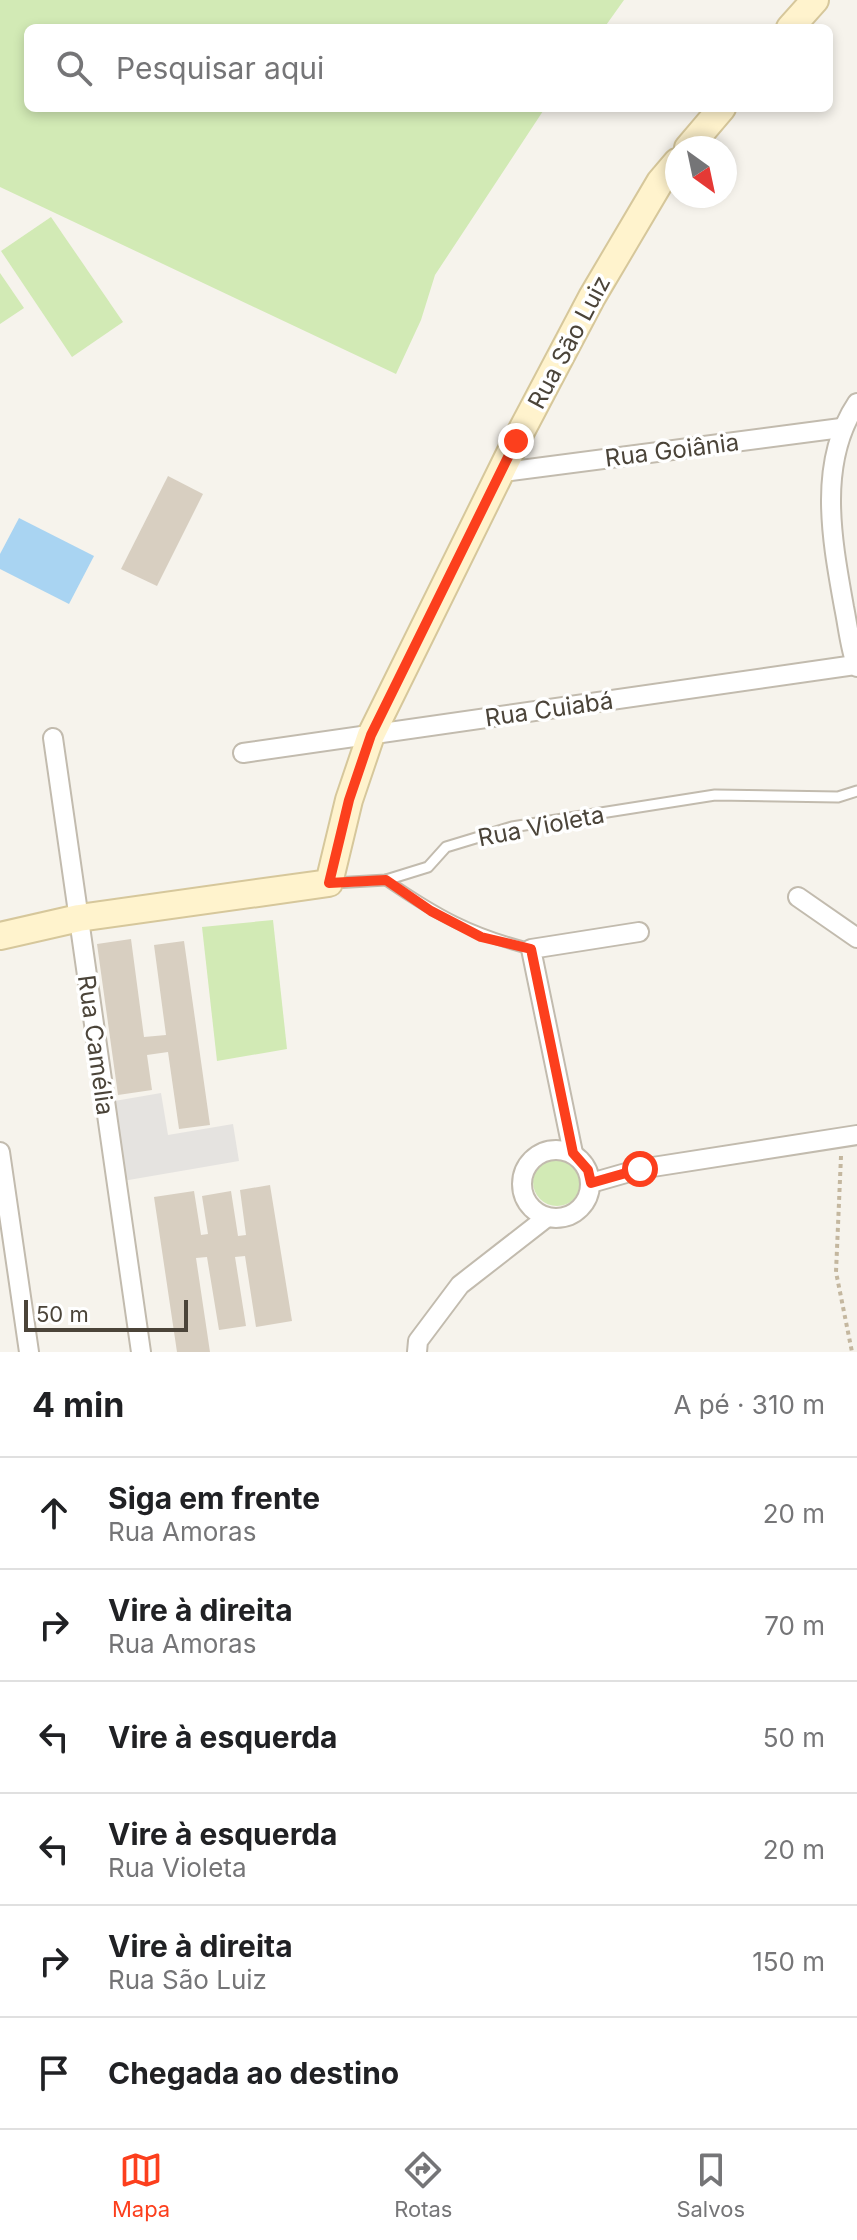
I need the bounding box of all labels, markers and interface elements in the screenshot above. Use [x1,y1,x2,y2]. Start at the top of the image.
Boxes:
search box [24,24,833,112]
icon: search [52,46,96,90]
text: Pesquisar aqui [116,50,324,86]
north arrow [665,136,737,208]
street label: Rua São Luiz [522,270,616,414]
route end [498,423,534,459]
street label: Rua Goiânia [603,427,741,473]
street label: Rua Cuiabá [483,686,615,732]
street label: Rua Violeta [475,800,607,852]
street label: Rua Camélia [72,973,120,1117]
route start [622,1151,658,1187]
scale bar [24,1296,188,1332]
text: 50 m [36,1301,89,1327]
text: 4 min [32,1384,124,1425]
text: A pé · 310 m [673,1389,825,1420]
text: Siga em frente [108,1480,320,1516]
icon: ahead [32,1491,76,1535]
text: 20 m [763,1498,825,1529]
text: Rua Amoras [108,1516,256,1547]
text: Vire à direita [108,1592,293,1628]
icon: right [32,1603,76,1647]
text: 70 m [764,1610,825,1641]
text: Rua Amoras [108,1628,256,1659]
icon: left [32,1715,76,1759]
text: Vire à esquerda [108,1719,337,1755]
text: 50 m [763,1722,825,1753]
text: Vire à esquerda [108,1816,337,1852]
icon: left [32,1827,76,1871]
text: 20 m [763,1834,825,1865]
text: Rua Violeta [108,1852,247,1883]
text: Vire à direita [108,1928,293,1964]
icon: right [32,1939,76,1983]
text: 150 m [752,1946,825,1977]
text: Rua São Luiz [108,1964,267,1995]
icon: arrive [32,2051,76,2095]
text: Chegada ao destino [108,2055,399,2091]
tab: Mapa [112,2148,170,2222]
tab: Rotas [394,2148,452,2222]
tab: Salvos [676,2148,745,2222]

